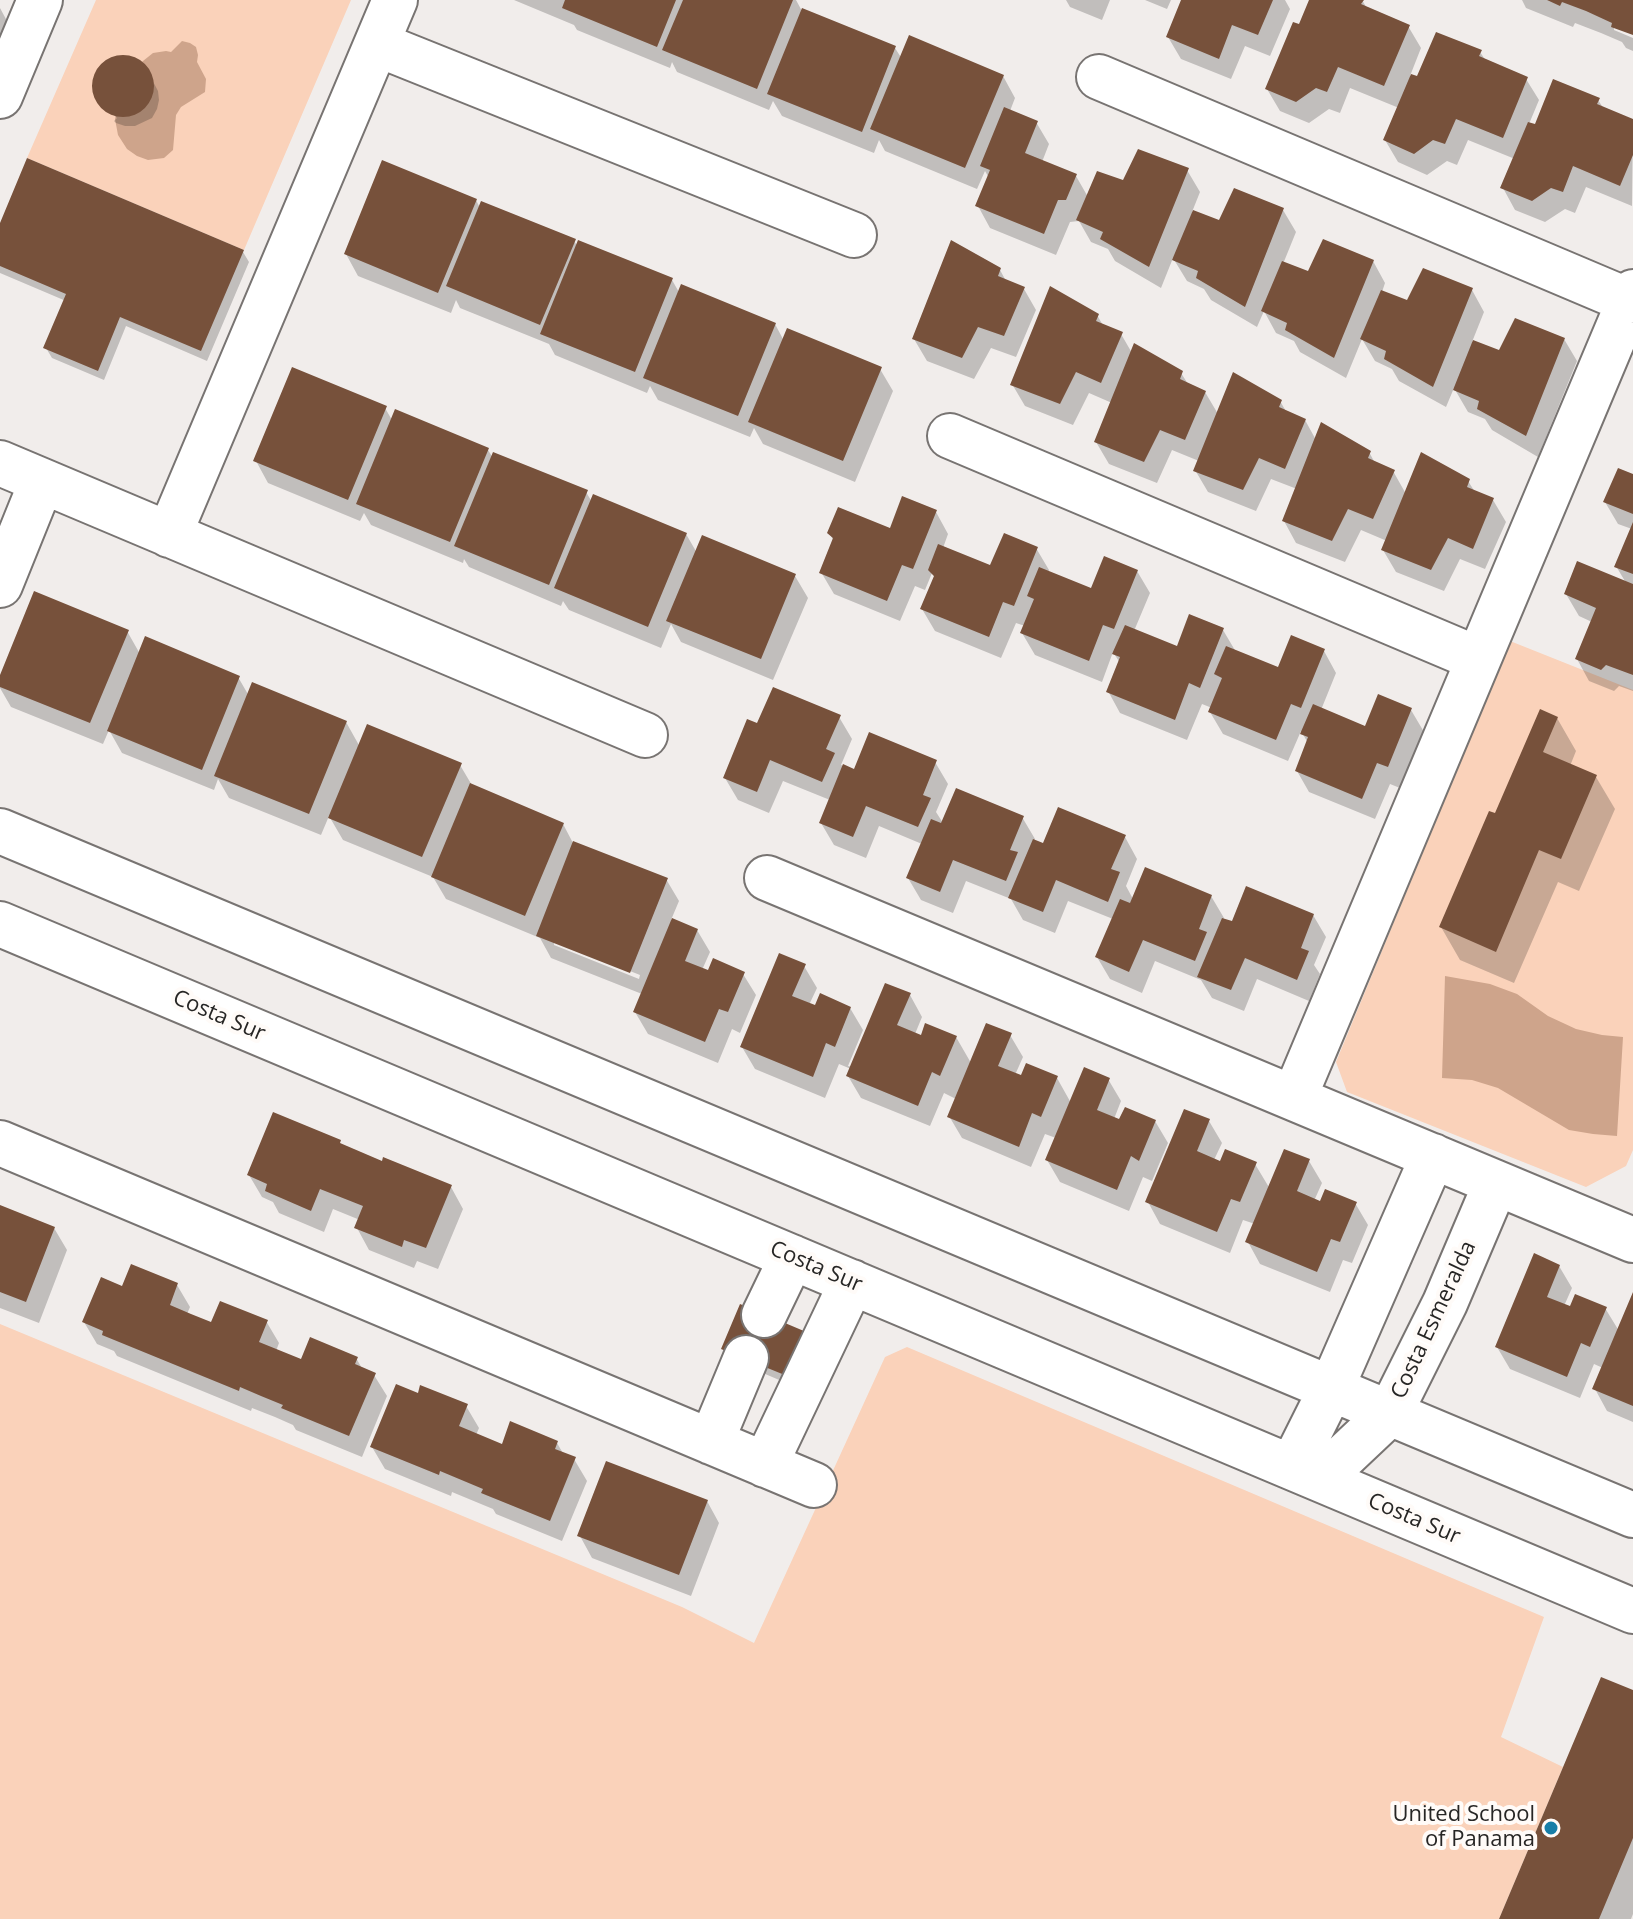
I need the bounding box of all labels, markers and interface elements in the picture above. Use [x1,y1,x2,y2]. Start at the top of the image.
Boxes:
street label: Costa Sur [169,985,269,1047]
street label: Costa Sur [766,1236,866,1298]
street label: Costa Esmeralda [1386,1237,1482,1403]
street label: Costa Sur [1364,1488,1464,1550]
place label: United School of Panama [1392,1802,1535,1854]
marker: United School of Panama [1542,1819,1560,1837]

